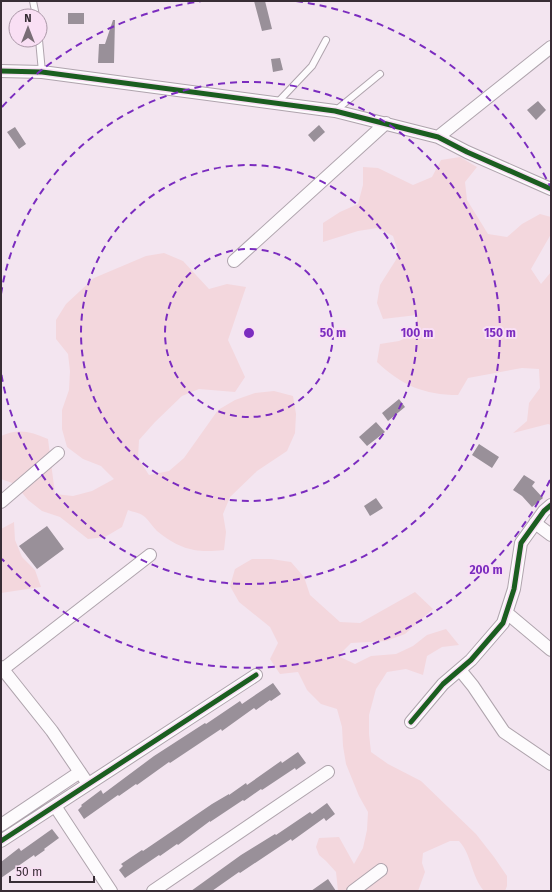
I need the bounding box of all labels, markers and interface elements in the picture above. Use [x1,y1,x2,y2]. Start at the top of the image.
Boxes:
north arrow [8,8,48,48]
text: N [24,12,32,25]
centre of rings [242,326,256,340]
text: 50 m [320,326,346,340]
text: 100 m [401,326,433,340]
text: 150 m [484,326,516,340]
text: 200 m [469,563,503,577]
scale bar [10,858,94,884]
text: 50 m [16,865,42,879]

